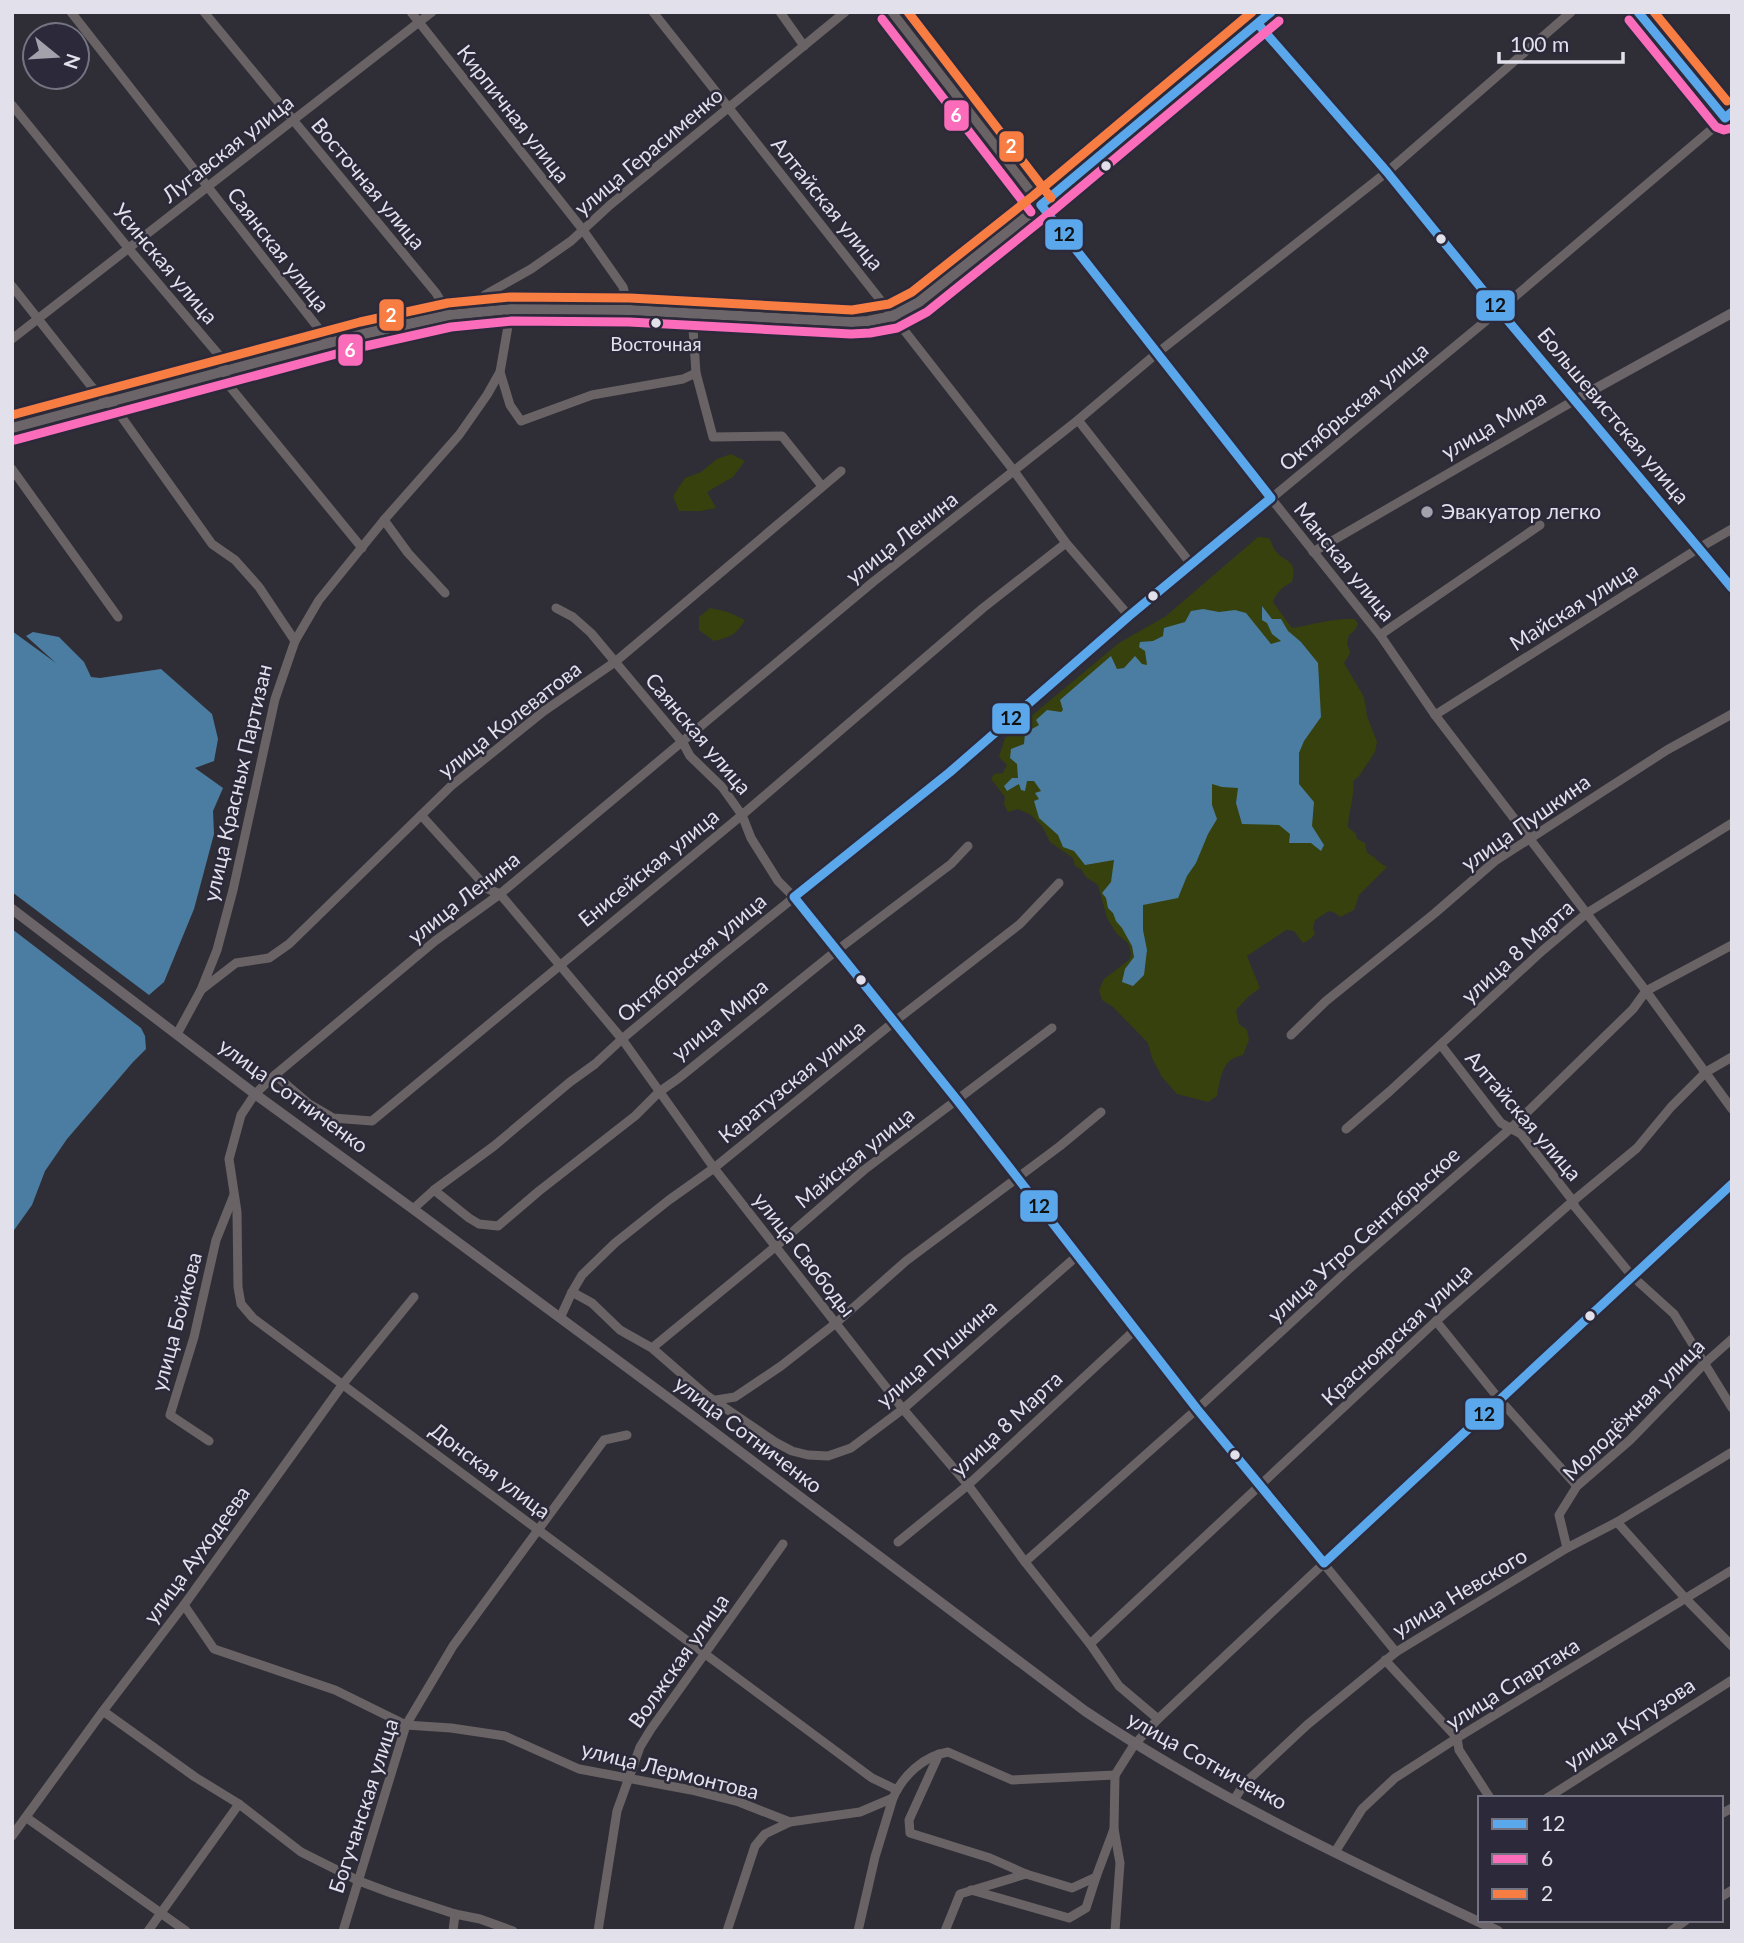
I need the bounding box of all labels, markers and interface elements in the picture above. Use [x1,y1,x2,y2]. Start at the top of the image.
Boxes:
north arrow [21,21,91,91]
scale bar [1499,21,1623,65]
text: 100 m [1510,31,1569,56]
street label: Кирпичная улица [453,39,576,187]
text: N [59,51,86,72]
street label: улица Герасименко [569,81,727,220]
street label: Лугавская улица [156,89,298,207]
line badge: 6 [943,99,970,132]
text: 6 [950,103,962,126]
street label: Восточная улица [307,112,431,254]
line badge: 2 [998,130,1025,163]
street label: Алтайская улица [767,131,890,275]
text: 2 [1005,134,1017,157]
unlabelled marker [1099,159,1113,173]
street label: Саянская улица [223,182,336,316]
street label: Усинская улица [108,198,224,328]
line badge: 12 [1044,218,1084,251]
text: 12 [1053,222,1075,245]
unlabelled marker [1434,232,1448,246]
line badge: 12 [1475,289,1516,322]
text: 12 [1484,293,1506,316]
line badge: 2 [378,298,405,332]
text: 2 [385,303,397,326]
marker: Восточная [649,316,663,330]
street label: Большевистская улица [1533,322,1695,508]
place label: Восточная [610,332,702,355]
line badge: 6 [337,333,364,367]
street label: Октябрьская улица [1274,336,1433,475]
text: 6 [344,338,356,361]
street label: улица Мира [1437,384,1550,464]
street label: улица Ленина [840,485,962,588]
street label: Манская улица [1290,497,1401,626]
place label: Эвакуатор легко [1441,498,1601,523]
marker: Эвакуатор легко [1419,504,1435,520]
street label: Майская улица [1505,556,1642,655]
unlabelled marker [1146,589,1160,603]
street label: улица Колеватова [433,655,586,782]
street label: улица Красных Партизан [197,661,276,904]
street label: Саянская улица [641,667,757,799]
line badge: 12 [991,702,1031,735]
text: 12 [1000,706,1022,729]
street label: улица Пушкина [1456,768,1594,875]
street label: Енисейская улица [573,803,723,931]
street label: улица Ленина [402,845,524,948]
street label: Октябрьская улица [612,887,771,1026]
street label: улица 8 Марта [1456,894,1578,1008]
street label: улица Мира [666,973,772,1065]
unlabelled marker [854,973,868,987]
street label: Каратузская улица [713,1014,869,1148]
street label: улица Сотниченко [214,1032,374,1157]
street label: Алтайская улица [1461,1045,1587,1185]
street label: Майская улица [789,1101,919,1213]
street label: улица Утро Сентябрьское [1262,1141,1464,1327]
street label: улица Свободы [749,1187,862,1321]
line badge: 12 [1019,1189,1059,1223]
text: 12 [1028,1194,1050,1217]
street label: улица Бойкова [145,1249,206,1394]
street label: Красноярская улица [1316,1258,1476,1410]
street label: улица Пушкина [871,1294,1001,1412]
unlabelled marker [1583,1309,1597,1323]
street label: Молодёжная улица [1557,1333,1709,1485]
street label: улица 8 Марта [945,1365,1067,1481]
street label: улица Сотниченко [670,1370,828,1498]
line badge: 12 [1464,1397,1505,1431]
text: 12 [1473,1402,1495,1425]
street label: Донская улица [426,1416,556,1523]
unlabelled marker [1228,1448,1242,1462]
street label: улица Ауходеева [137,1480,254,1628]
street label: улица Невского [1387,1542,1531,1642]
street label: Волжская улица [622,1588,733,1732]
street label: улица Спартака [1441,1632,1584,1734]
street label: улица Кутузова [1559,1671,1699,1774]
street label: улица Сотниченко [1124,1705,1292,1814]
street label: Богучанская улица [323,1715,403,1896]
street label: улица Лермонтова [579,1735,762,1804]
legend [1478,1796,1723,1922]
text: 12 [1541,1810,1565,1835]
text: 6 [1541,1845,1553,1870]
text: 2 [1541,1880,1553,1905]

